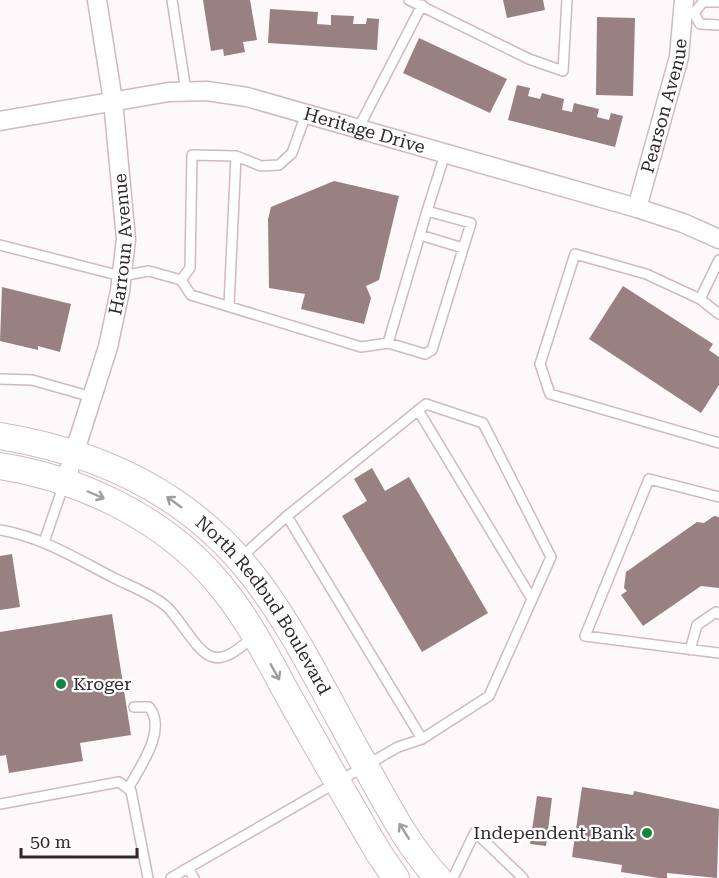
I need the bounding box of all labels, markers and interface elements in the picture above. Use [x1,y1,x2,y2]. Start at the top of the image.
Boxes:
street label: Pearson Avenue [636,38,691,175]
street label: Heritage Drive [301,103,428,157]
street label: Harroun Avenue [104,172,136,317]
one-way arrow [86,489,104,501]
one-way arrow [167,496,183,508]
street label: North Redbud Boulevard [192,511,336,699]
one-way arrow [270,662,281,680]
place label: Kroger [73,673,131,694]
marker: Kroger [54,677,68,691]
scale bar [21,821,136,859]
place label: Independent Bank [473,822,635,843]
one-way arrow [397,823,409,840]
marker: Independent Bank [640,826,654,840]
text: 50 m [30,831,71,852]

